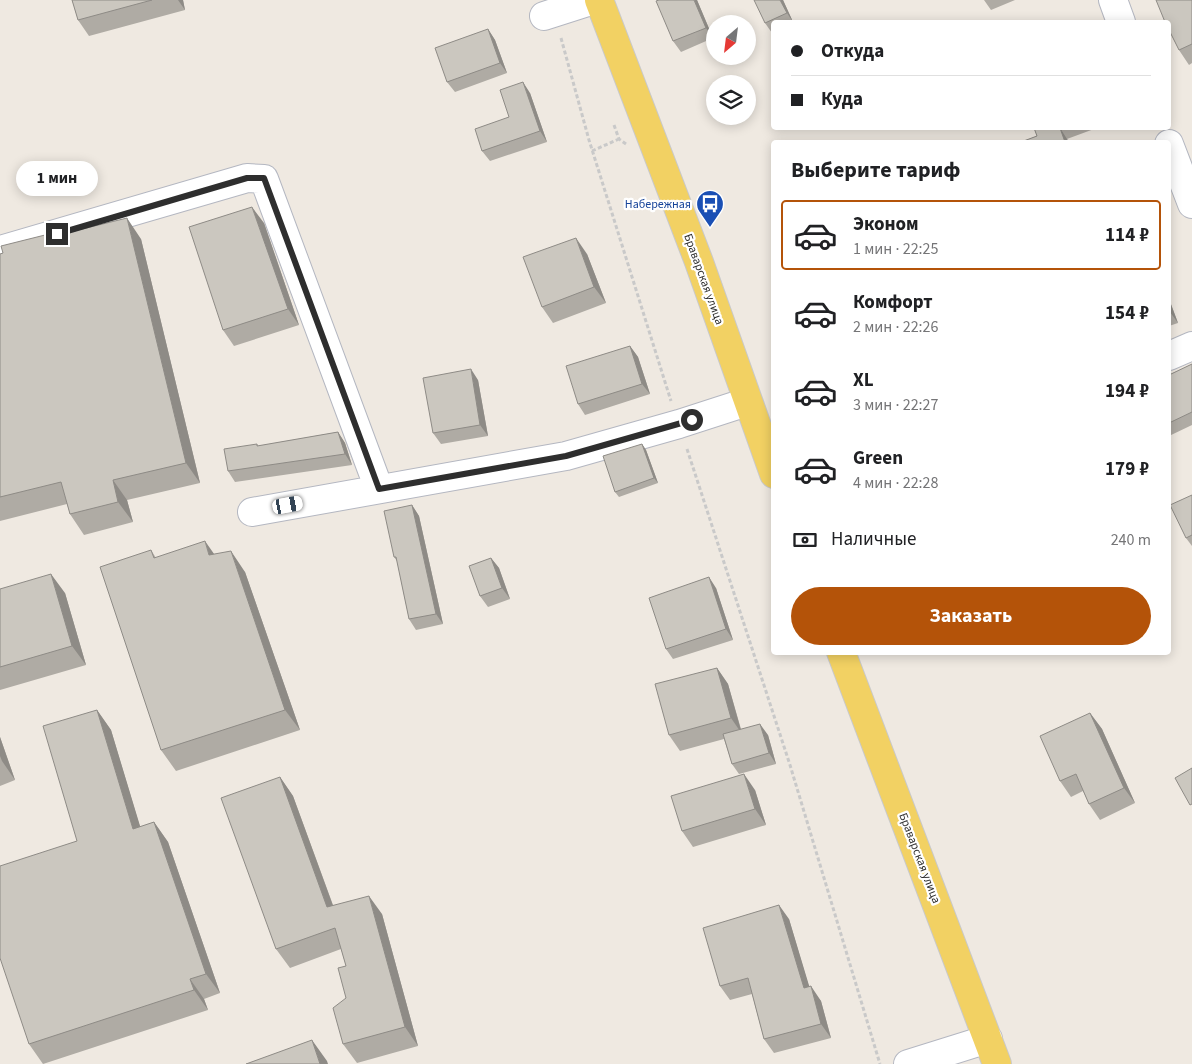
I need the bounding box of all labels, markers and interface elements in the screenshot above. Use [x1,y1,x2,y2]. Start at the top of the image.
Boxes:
north arrow [706,15,756,65]
map controls [706,15,756,125]
text: Откуда [821,38,884,65]
button: layers [706,75,756,125]
text: Куда [821,86,863,113]
text: Выберите тариф [791,154,961,186]
callout: 1 мин [16,162,98,196]
text: 1 мин [37,167,77,189]
bus stop icon: Набережная [695,189,725,228]
place label: Набережная [625,196,691,213]
text: Эконом [853,211,919,238]
icon: car [793,213,838,258]
text: 114 ₽ [1105,222,1149,249]
route end [46,223,68,245]
street label: Браварская улица [679,231,728,327]
text: 1 мин · 22:25 [853,238,939,260]
text: Комфорт [853,289,933,316]
icon: car [793,291,838,336]
text: 154 ₽ [1105,300,1149,327]
text: 2 мин · 22:26 [853,316,939,338]
text: XL [853,367,874,394]
icon: car [793,369,838,414]
text: 194 ₽ [1105,378,1149,405]
text: 3 мин · 22:27 [853,394,939,416]
route start [681,409,703,431]
text: Green [853,445,903,472]
icon: car [793,447,838,492]
text: 179 ₽ [1105,456,1149,483]
text: 4 мин · 22:28 [853,472,939,494]
car [271,495,304,515]
icon: cash [791,526,819,554]
text: Наличные [831,526,916,553]
text: 240 m [1111,529,1151,551]
button: Заказать [791,587,1151,645]
street label: Браварская улица [894,810,945,906]

